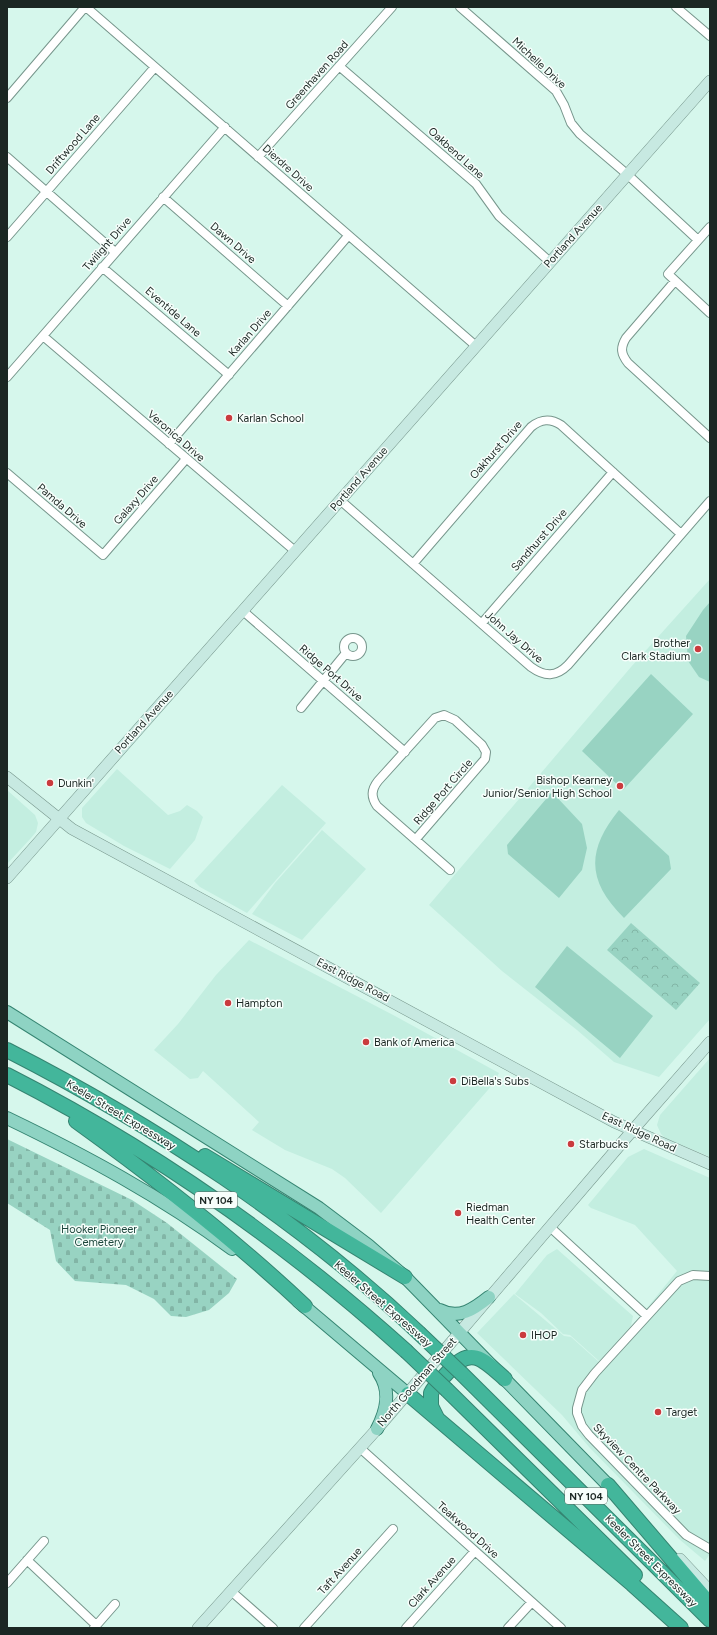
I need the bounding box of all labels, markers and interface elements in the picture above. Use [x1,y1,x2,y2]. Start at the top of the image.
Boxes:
street label: Michelle Drive [509,35,569,91]
street label: Greenhaven Road [283,38,351,112]
street label: Driftwood Lane [43,111,103,177]
street label: Oakbend Lane [425,125,487,181]
street label: Dierdre Drive [260,142,316,194]
street label: Portland Avenue [541,202,605,270]
street label: Twilight Drive [80,214,134,274]
street label: Dawn Drive [208,220,258,266]
street label: Eventide Lane [142,284,204,340]
street label: Karlan Drive [226,307,274,359]
street label: Veronica Drive [145,408,207,464]
place label: Karlan School [237,412,304,425]
marker: Karlan School [224,413,234,423]
street label: Oakhurst Drive [467,418,525,482]
street label: Portland Avenue [328,444,390,514]
street label: Galaxy Drive [111,473,161,527]
street label: Pamda Drive [35,481,89,531]
street label: Sandhurst Drive [508,506,570,574]
street label: John Jay Drive [483,608,545,666]
place label: Brother Clark Stadium [621,637,690,663]
street label: Ridge Port Drive [297,642,365,704]
marker: Brother Clark Stadium [693,644,703,654]
street label: Portland Avenue [112,688,176,756]
street label: Ridge Port Circle [411,756,475,828]
place label: Bishop Kearney Junior/Senior High School [483,774,612,800]
place label: Dunkin' [58,777,94,790]
marker: Dunkin' [45,778,55,788]
marker: Bishop Kearney Junior/Senior High School [615,781,625,791]
street label: East Ridge Road [314,955,392,1005]
place label: Hampton [236,997,282,1010]
marker: Hampton [223,998,233,1008]
place label: Bank of America [374,1036,454,1049]
marker: Bank of America [361,1037,371,1047]
place label: DiBella's Subs [461,1075,529,1088]
marker: DiBella's Subs [448,1076,458,1086]
street label: Keeler Street Expressway [64,1077,178,1153]
street label: East Ridge Road [600,1109,678,1155]
place label: Starbucks [579,1138,628,1151]
marker: Starbucks [566,1139,576,1149]
road number: NY 104 [195,1192,237,1208]
place label: Riedman Health Center [466,1201,536,1227]
marker: Riedman Health Center [453,1208,463,1218]
park label: Hooker Pioneer Cemetery [61,1223,137,1249]
street label: Keeler Street Expressway [332,1258,435,1350]
place label: IHOP [531,1329,558,1342]
marker: IHOP [518,1330,528,1340]
street label: North Goodman Street [375,1335,459,1429]
place label: Target [666,1406,697,1419]
marker: Target [653,1407,663,1417]
street label: Skyview Centre Parkway [590,1421,684,1517]
road number: NY 104 [565,1488,607,1504]
street label: Teakwood Drive [435,1499,501,1561]
street label: Keeler Street Expressway [602,1512,700,1610]
street label: Taft Avenue [315,1545,365,1597]
street label: Clark Avenue [405,1554,459,1610]

